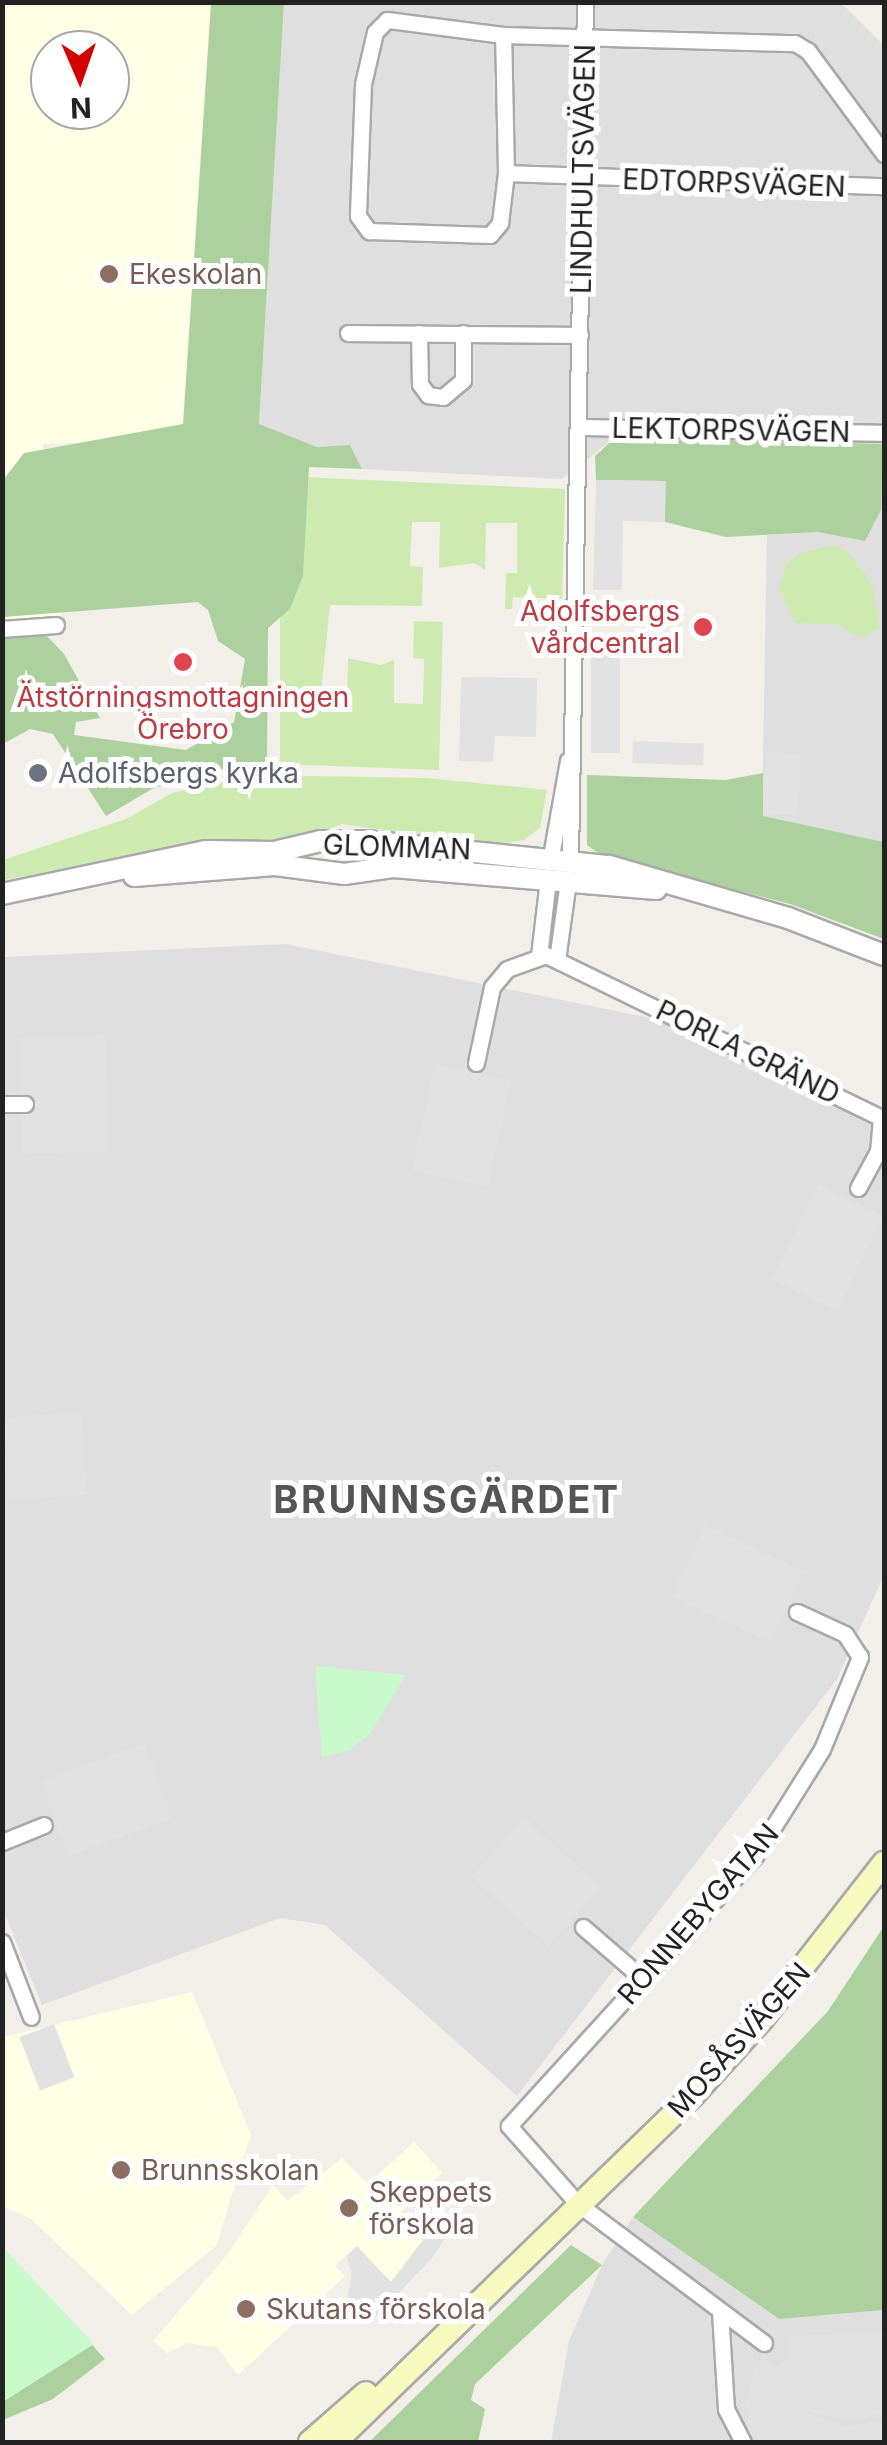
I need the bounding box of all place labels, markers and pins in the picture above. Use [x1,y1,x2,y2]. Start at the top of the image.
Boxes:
place label: Ekeskolan [129,257,262,291]
marker: Ekeskolan [98,263,120,285]
place label: Adolfsbergs vårdcentral [520,594,680,660]
marker: Adolfsbergs vårdcentral [690,614,716,640]
marker: Ätstörningsmottagningen Örebro [170,649,196,675]
place label: Ätstörningsmottagningen Örebro [17,680,349,746]
place label: Adolfsbergs kyrka [58,756,299,790]
marker: Adolfsbergs kyrka [27,762,49,784]
place label: Brunnsskolan [141,2153,320,2187]
marker: Brunnsskolan [110,2159,132,2181]
place label: Skeppets förskola [369,2175,492,2241]
marker: Skeppets förskola [338,2197,360,2219]
place label: Skutans förskola [266,2292,486,2326]
marker: Skutans förskola [235,2298,257,2320]

